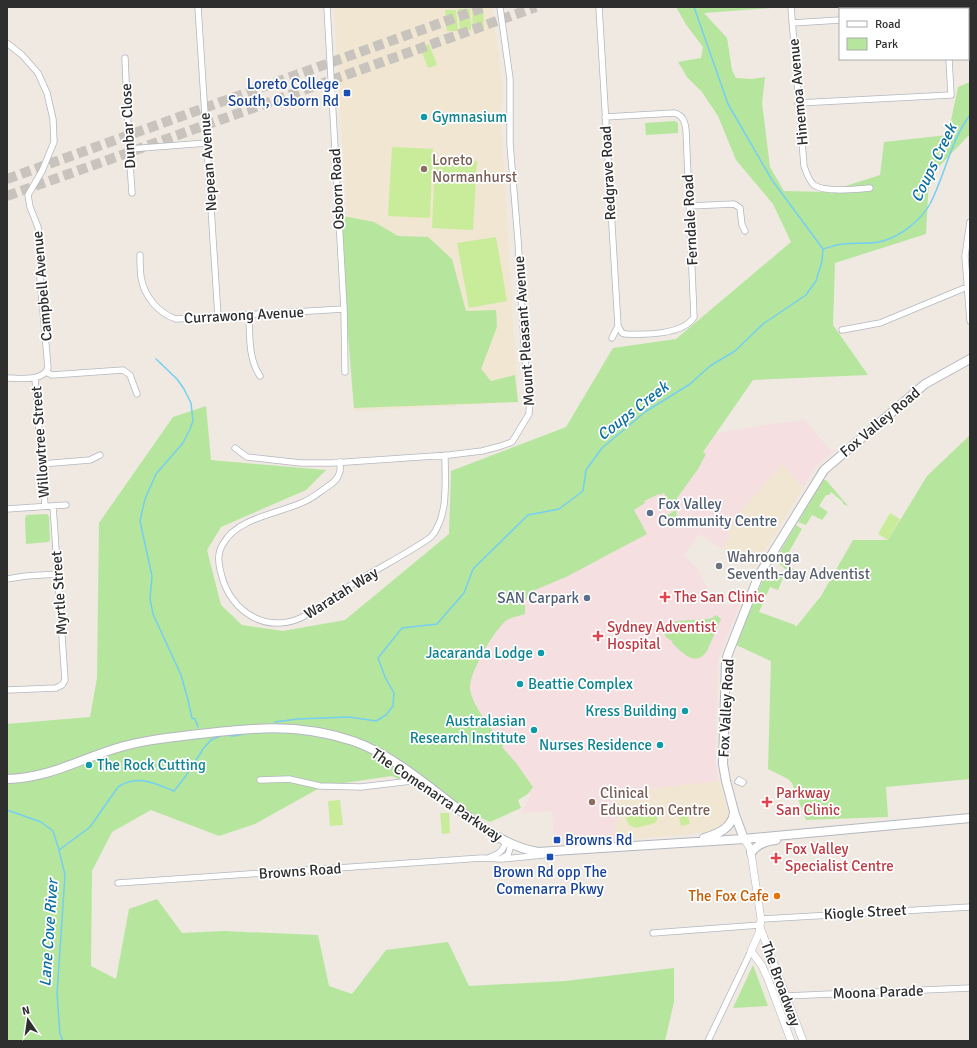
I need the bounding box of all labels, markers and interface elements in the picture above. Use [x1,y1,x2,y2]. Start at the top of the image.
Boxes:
legend [839,8,969,60]
text: Road [875,17,901,32]
text: Park [875,37,898,52]
street label: Hinemoa Avenue [784,38,812,146]
place label: Loreto College South, Osborn Rd [228,75,339,110]
street label: Dunbar Close [117,83,139,169]
marker: Loreto College South, Osborn Rd [342,88,352,98]
place label: Gymnasium [432,108,507,126]
street label: Nepean Avenue [196,112,220,212]
marker: Gymnasium [419,112,429,122]
water label: Coups Creek [906,119,962,206]
street label: Redgrave Road [597,125,619,221]
street label: Osborn Road [326,148,348,230]
place label: Loreto Normanhurst [432,151,517,186]
marker: Loreto Normanhurst [419,164,429,174]
street label: Ferndale Road [679,174,701,266]
street label: Campbell Avenue [28,230,56,342]
street label: Mount Pleasant Avenue [510,255,538,407]
street label: Currawong Avenue [183,303,305,327]
water label: Coups Creek [593,376,674,445]
street label: Fox Valley Road [836,383,924,461]
street label: Willowtree Street [27,386,53,498]
place label: Fox Valley Community Centre [658,495,777,530]
marker: Fox Valley Community Centre [645,508,655,518]
place label: Wahroonga Seventh-day Adventist [727,548,870,583]
street label: Myrtle Street [47,550,71,636]
marker: Wahroonga Seventh-day Adventist [714,561,724,571]
street label: Waratah Way [301,563,381,623]
place label: The San Clinic [674,588,765,606]
place label: SAN Carpark [497,589,579,607]
marker: The San Clinic [659,591,671,603]
marker: SAN Carpark [582,593,592,603]
place label: Sydney Adventist Hospital [607,618,716,653]
marker: Sydney Adventist Hospital [592,630,604,642]
place label: Jacaranda Lodge [426,644,533,662]
marker: Jacaranda Lodge [536,648,546,658]
street label: Fox Valley Road [714,658,738,758]
place label: Beattie Complex [528,675,633,693]
marker: Beattie Complex [515,679,525,689]
place label: Kress Building [585,702,677,720]
marker: Kress Building [680,706,690,716]
place label: Australasian Research Institute [410,712,526,747]
marker: Australasian Research Institute [529,725,539,735]
place label: Nurses Residence [539,736,652,754]
marker: Nurses Residence [655,740,665,750]
street label: The Comenarra Parkway [368,744,506,846]
place label: The Rock Cutting [97,756,206,774]
marker: The Rock Cutting [84,760,94,770]
place label: Clinical Education Centre [600,784,710,819]
place label: Parkway San Clinic [776,784,840,819]
marker: Parkway San Clinic [761,796,773,808]
marker: Clinical Education Centre [587,797,597,807]
place label: Browns Rd [565,831,632,849]
marker: Browns Rd [552,835,562,845]
place label: Fox Valley Specialist Centre [785,840,894,875]
marker: Brown Rd opp The Comenarra Pkwy [545,852,555,862]
marker: Fox Valley Specialist Centre [770,852,782,864]
street label: Browns Road [258,859,342,883]
place label: Brown Rd opp The Comenarra Pkwy [493,863,607,898]
water label: Lane Cove River [35,877,63,987]
place label: The Fox Cafe [689,887,769,905]
marker: The Fox Cafe [772,891,782,901]
street label: Kiogle Street [823,901,907,923]
street label: The Broadway [757,939,805,1029]
street label: Moona Parade [832,981,924,1003]
north arrow [8,1000,48,1040]
text: N [21,1004,31,1018]

